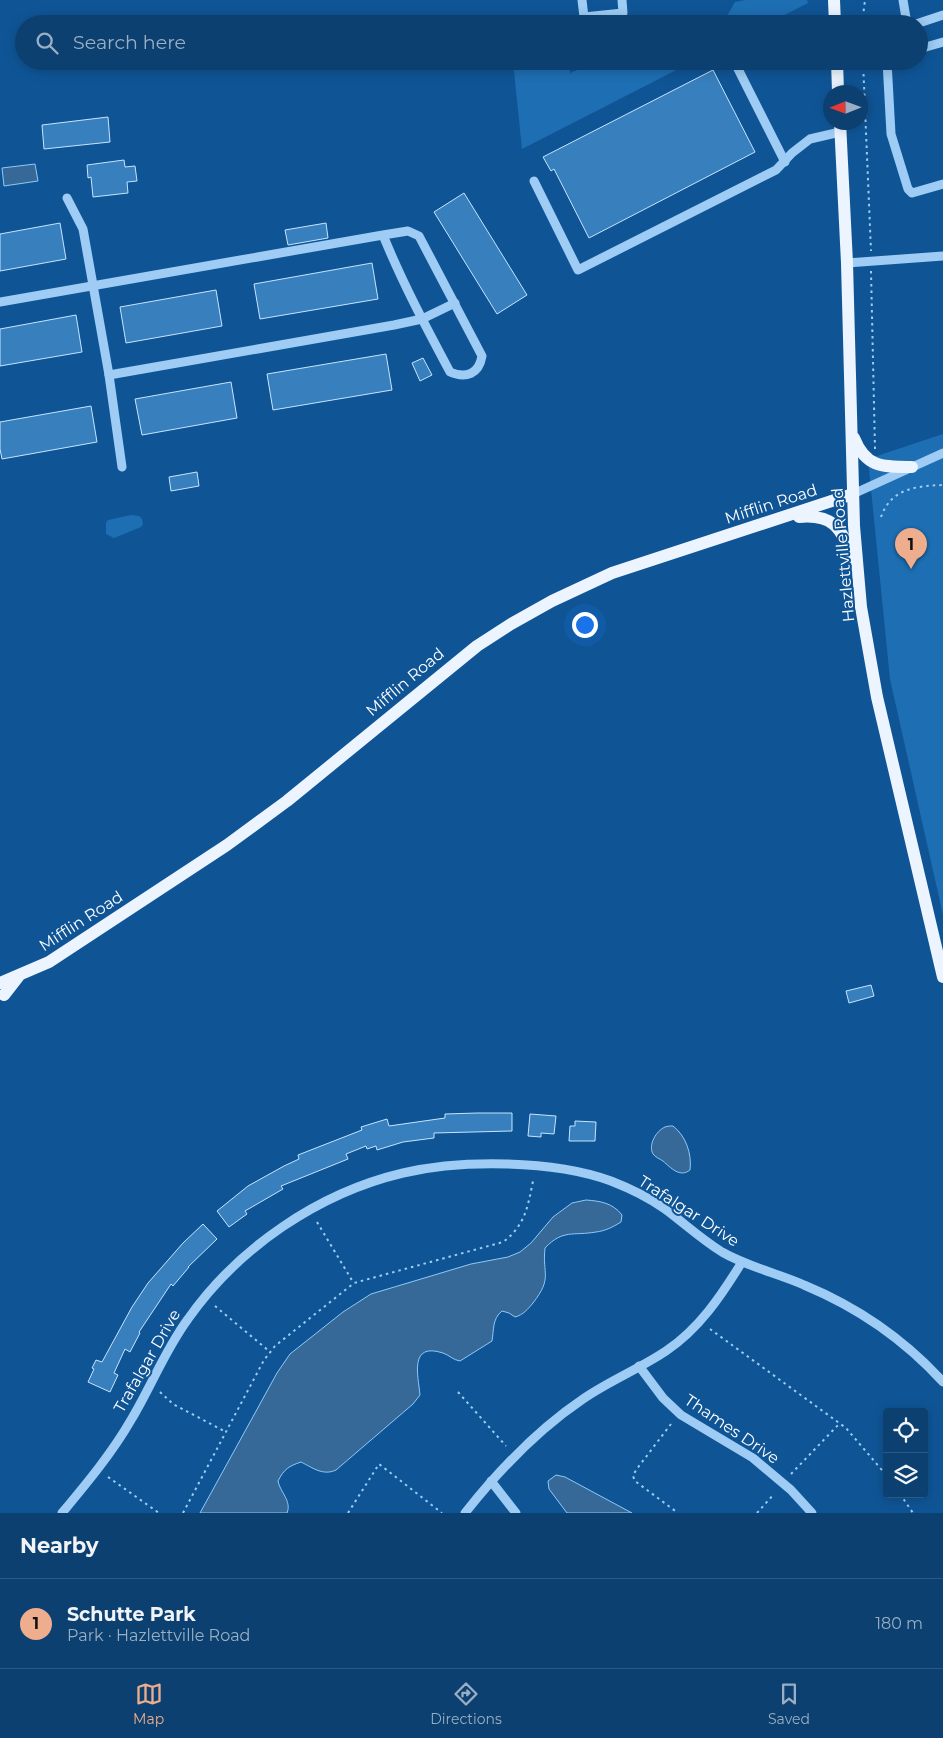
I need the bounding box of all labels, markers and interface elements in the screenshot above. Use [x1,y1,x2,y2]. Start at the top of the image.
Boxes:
search box [15,15,928,70]
icon: search [33,29,61,57]
text: Search here [73,31,186,54]
north arrow [823,85,868,130]
street label: Mifflin Road [722,480,820,528]
street label: Hazlettville Road [828,487,858,623]
pin: 1 [895,528,927,569]
your location [572,612,598,638]
street label: Mifflin Road [362,644,448,720]
street label: Mifflin Road [36,887,126,955]
street label: Trafalgar Drive [635,1171,743,1251]
street label: Trafalgar Drive [110,1306,184,1416]
street label: Thames Drive [681,1390,783,1468]
map controls [883,1408,928,1498]
button: locate [883,1408,928,1453]
button: layers [883,1453,928,1498]
text: Nearby [20,1533,99,1558]
text: Schutte Park [67,1603,196,1626]
text: 1 [33,1614,39,1633]
text: 180 m [875,1614,923,1633]
text: Park · Hazlettville Road [67,1626,250,1645]
tab: Map [133,1680,164,1728]
tab: Directions [430,1680,502,1728]
tab: Saved [768,1680,810,1728]

